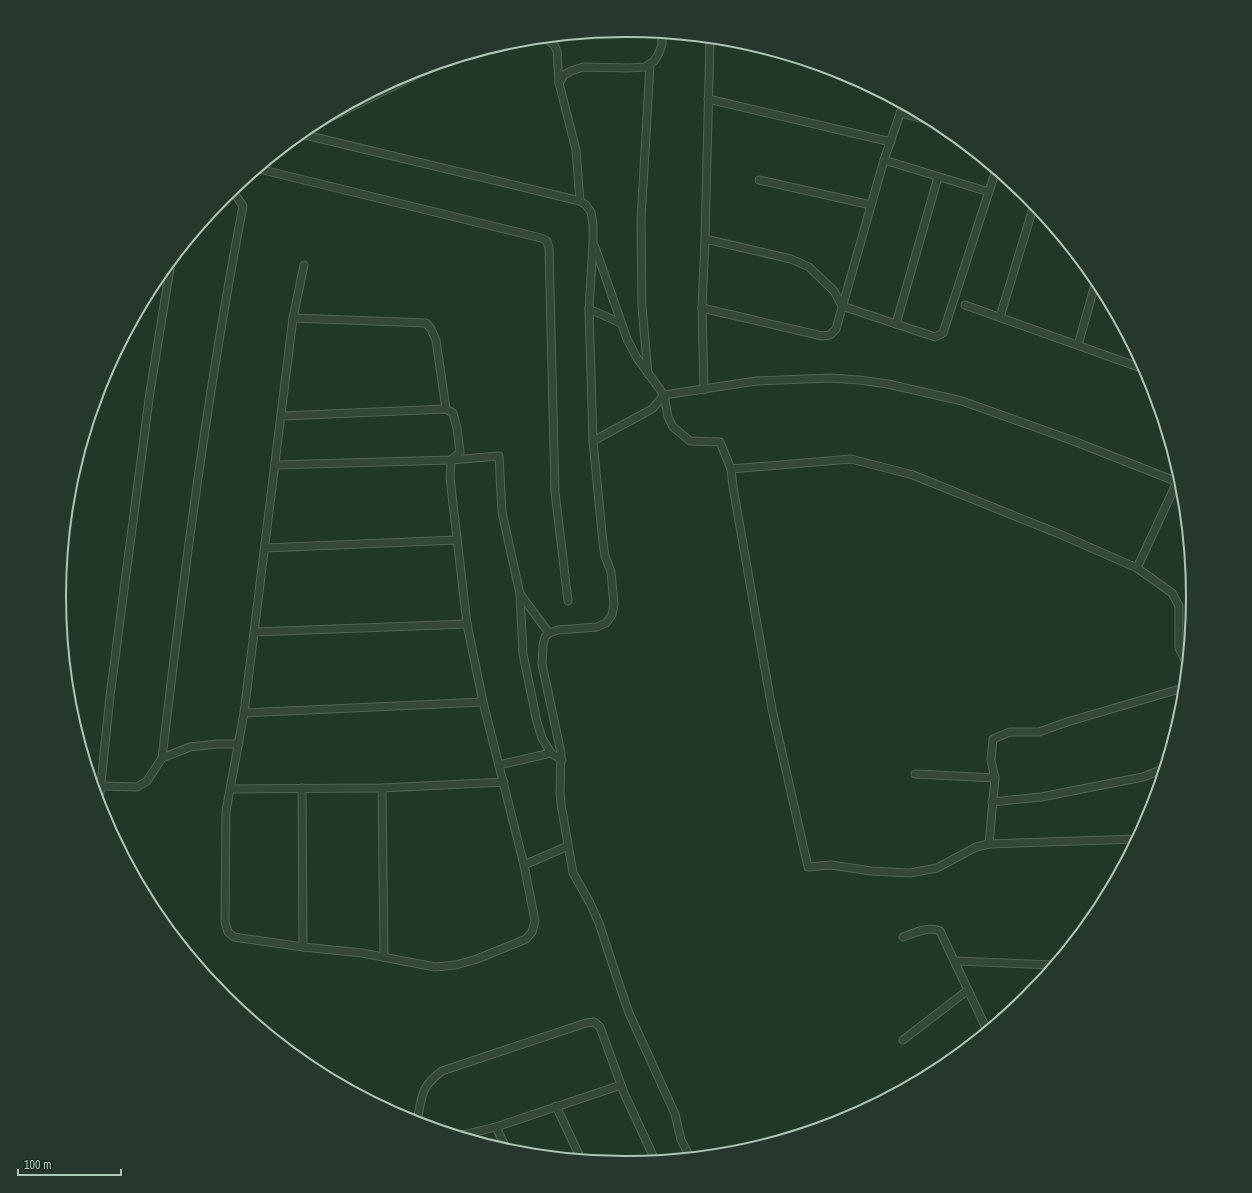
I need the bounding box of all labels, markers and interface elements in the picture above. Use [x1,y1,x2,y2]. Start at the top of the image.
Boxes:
scale bar [18,1151,121,1177]
text: 100 m [24,1157,51,1173]

